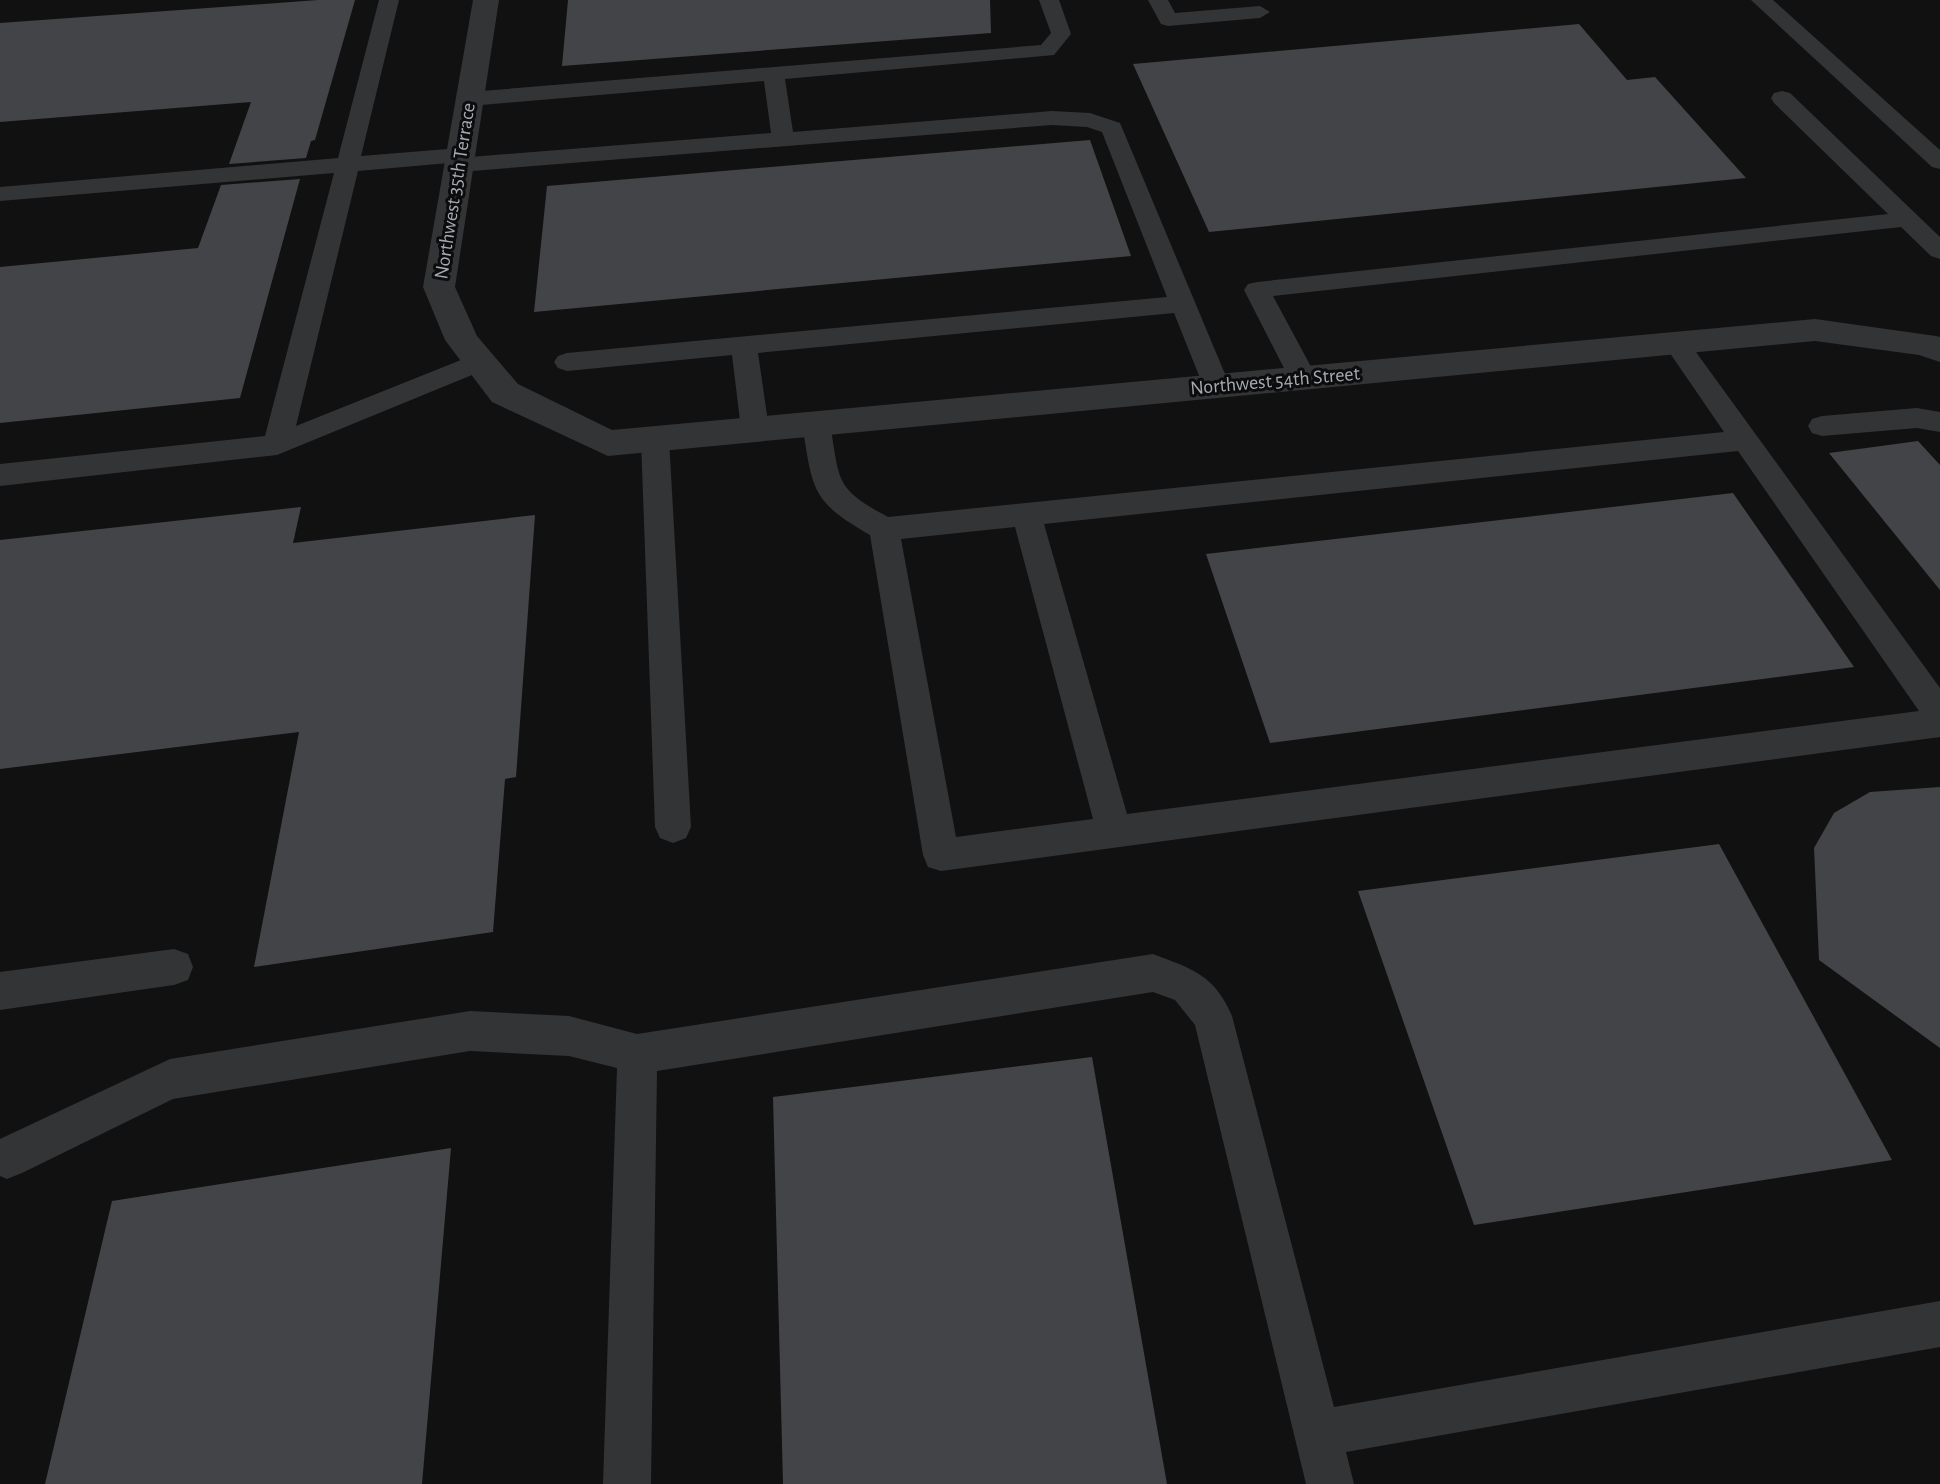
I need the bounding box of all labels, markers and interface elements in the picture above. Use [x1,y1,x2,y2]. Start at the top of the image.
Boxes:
street label: Northwest 35th Terrace [431,101,479,281]
street label: Northwest 54th Street [1189,364,1361,398]

